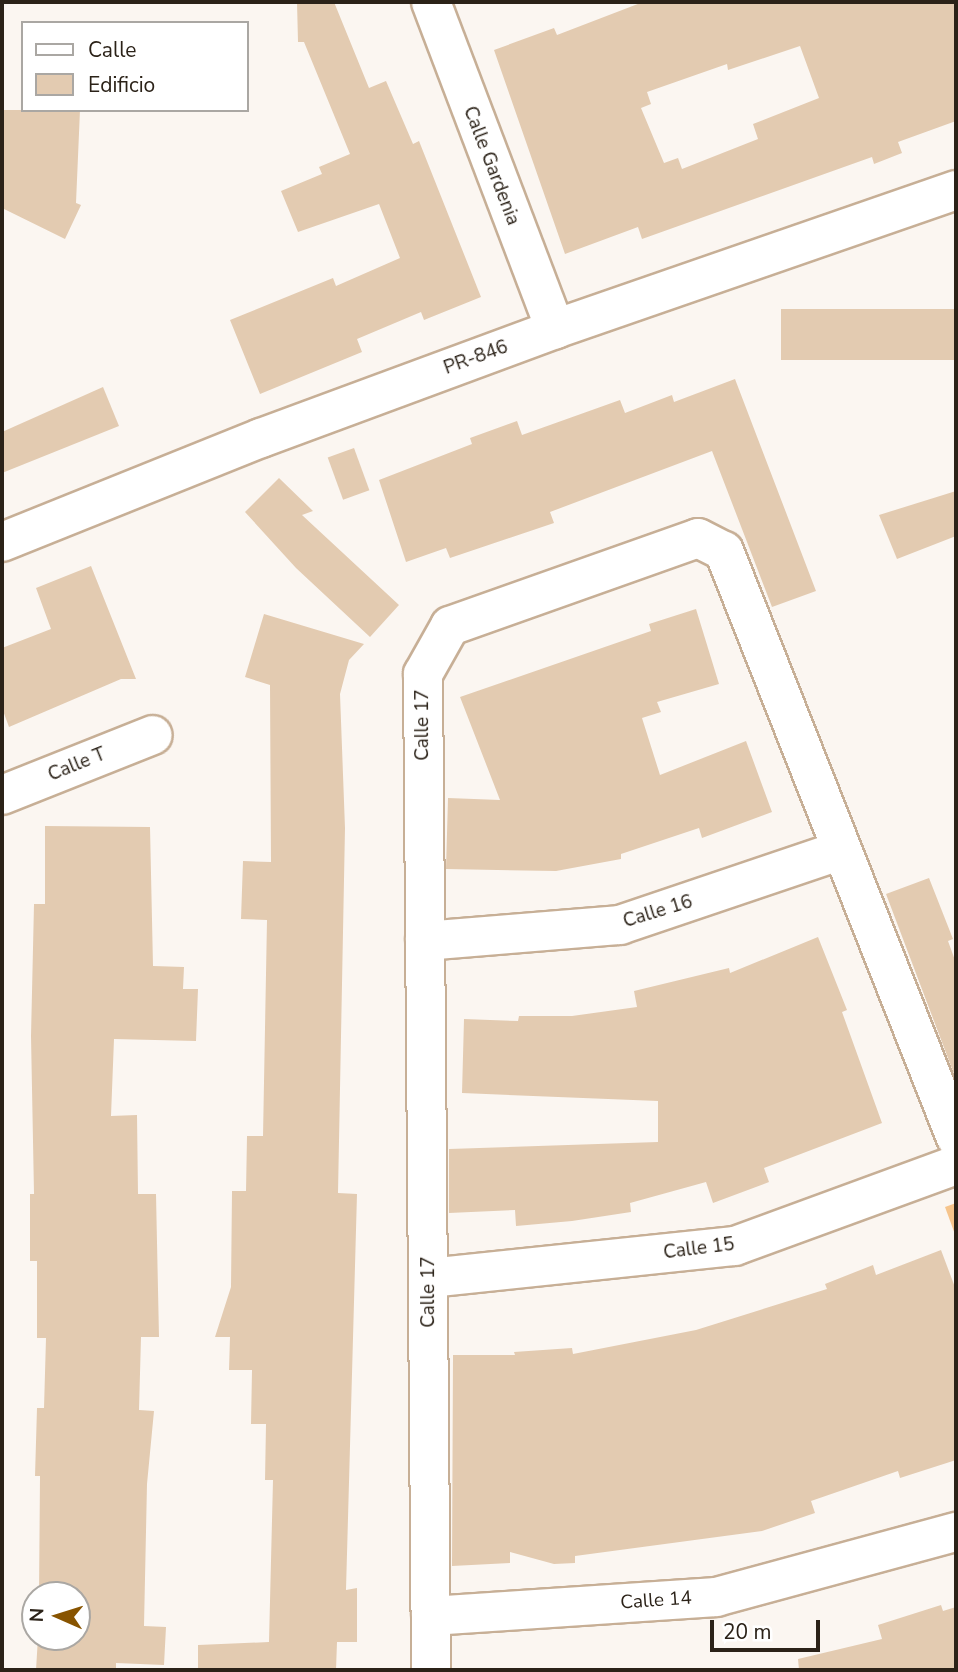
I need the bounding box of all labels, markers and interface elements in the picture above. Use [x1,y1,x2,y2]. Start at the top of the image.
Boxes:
legend [21,21,248,112]
text: Calle [88,36,136,64]
text: Edificio [88,71,155,99]
street label: Calle Gardenia [458,103,524,229]
street label: PR-846 [441,336,511,380]
street label: Calle 17 [412,689,434,761]
street label: Calle T [45,743,109,787]
street label: Calle 16 [620,891,696,933]
street label: Calle 15 [662,1233,736,1265]
street label: Calle 17 [418,1256,440,1328]
north arrow [21,1581,91,1651]
street label: Calle 14 [620,1587,692,1615]
scale bar [713,1606,823,1650]
text: N [24,1607,50,1623]
text: 20 m [723,1618,772,1646]

